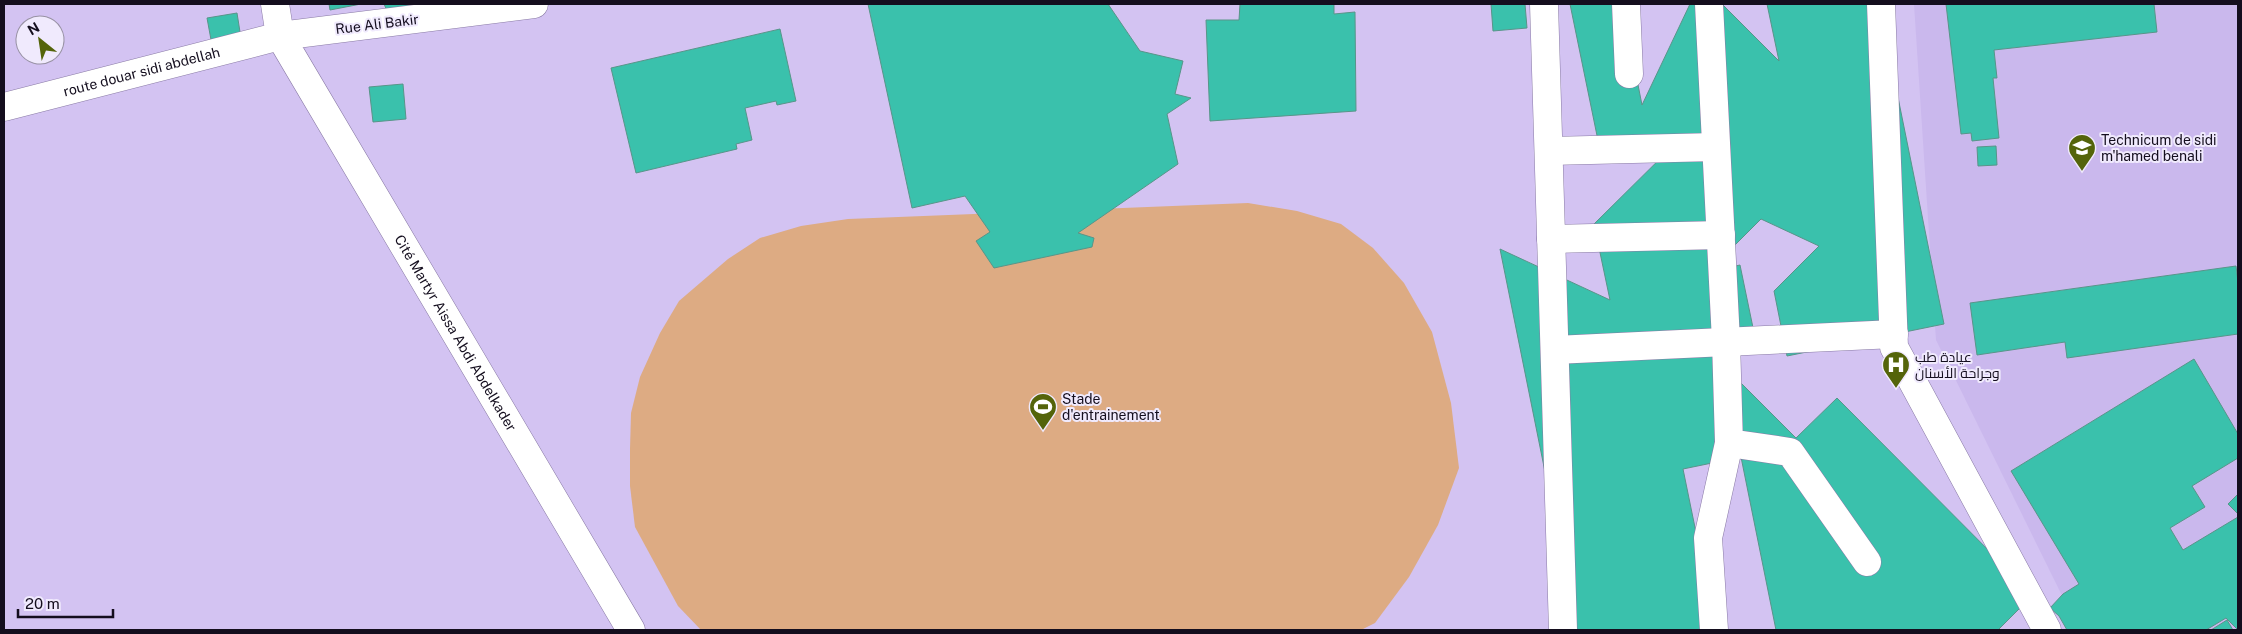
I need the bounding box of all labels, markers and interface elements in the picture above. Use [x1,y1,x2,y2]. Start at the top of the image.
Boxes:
street label: Rue Ali Bakir [334,11,420,37]
north arrow [15,15,65,65]
text: N [25,19,42,38]
street label: route douar sidi abdellah [61,44,222,99]
place label: Technicum de sidi m'hamed benali [2101,132,2217,164]
school or university icon: Technicum de sidi m'hamed benali [2067,133,2097,172]
street label: Cité Martyr Aissa Abdi Abdelkader [391,232,520,434]
place label: عيادة طب وجراحة الأسنان [1915,349,2000,381]
hospital icon: عيادة طب وجراحة الأسنان [1881,350,1911,389]
place label: Stade d'entrainement [1062,391,1160,423]
sports icon: Stade d'entrainement [1028,392,1058,431]
scale bar [18,586,112,618]
text: 20 m [25,595,60,612]

